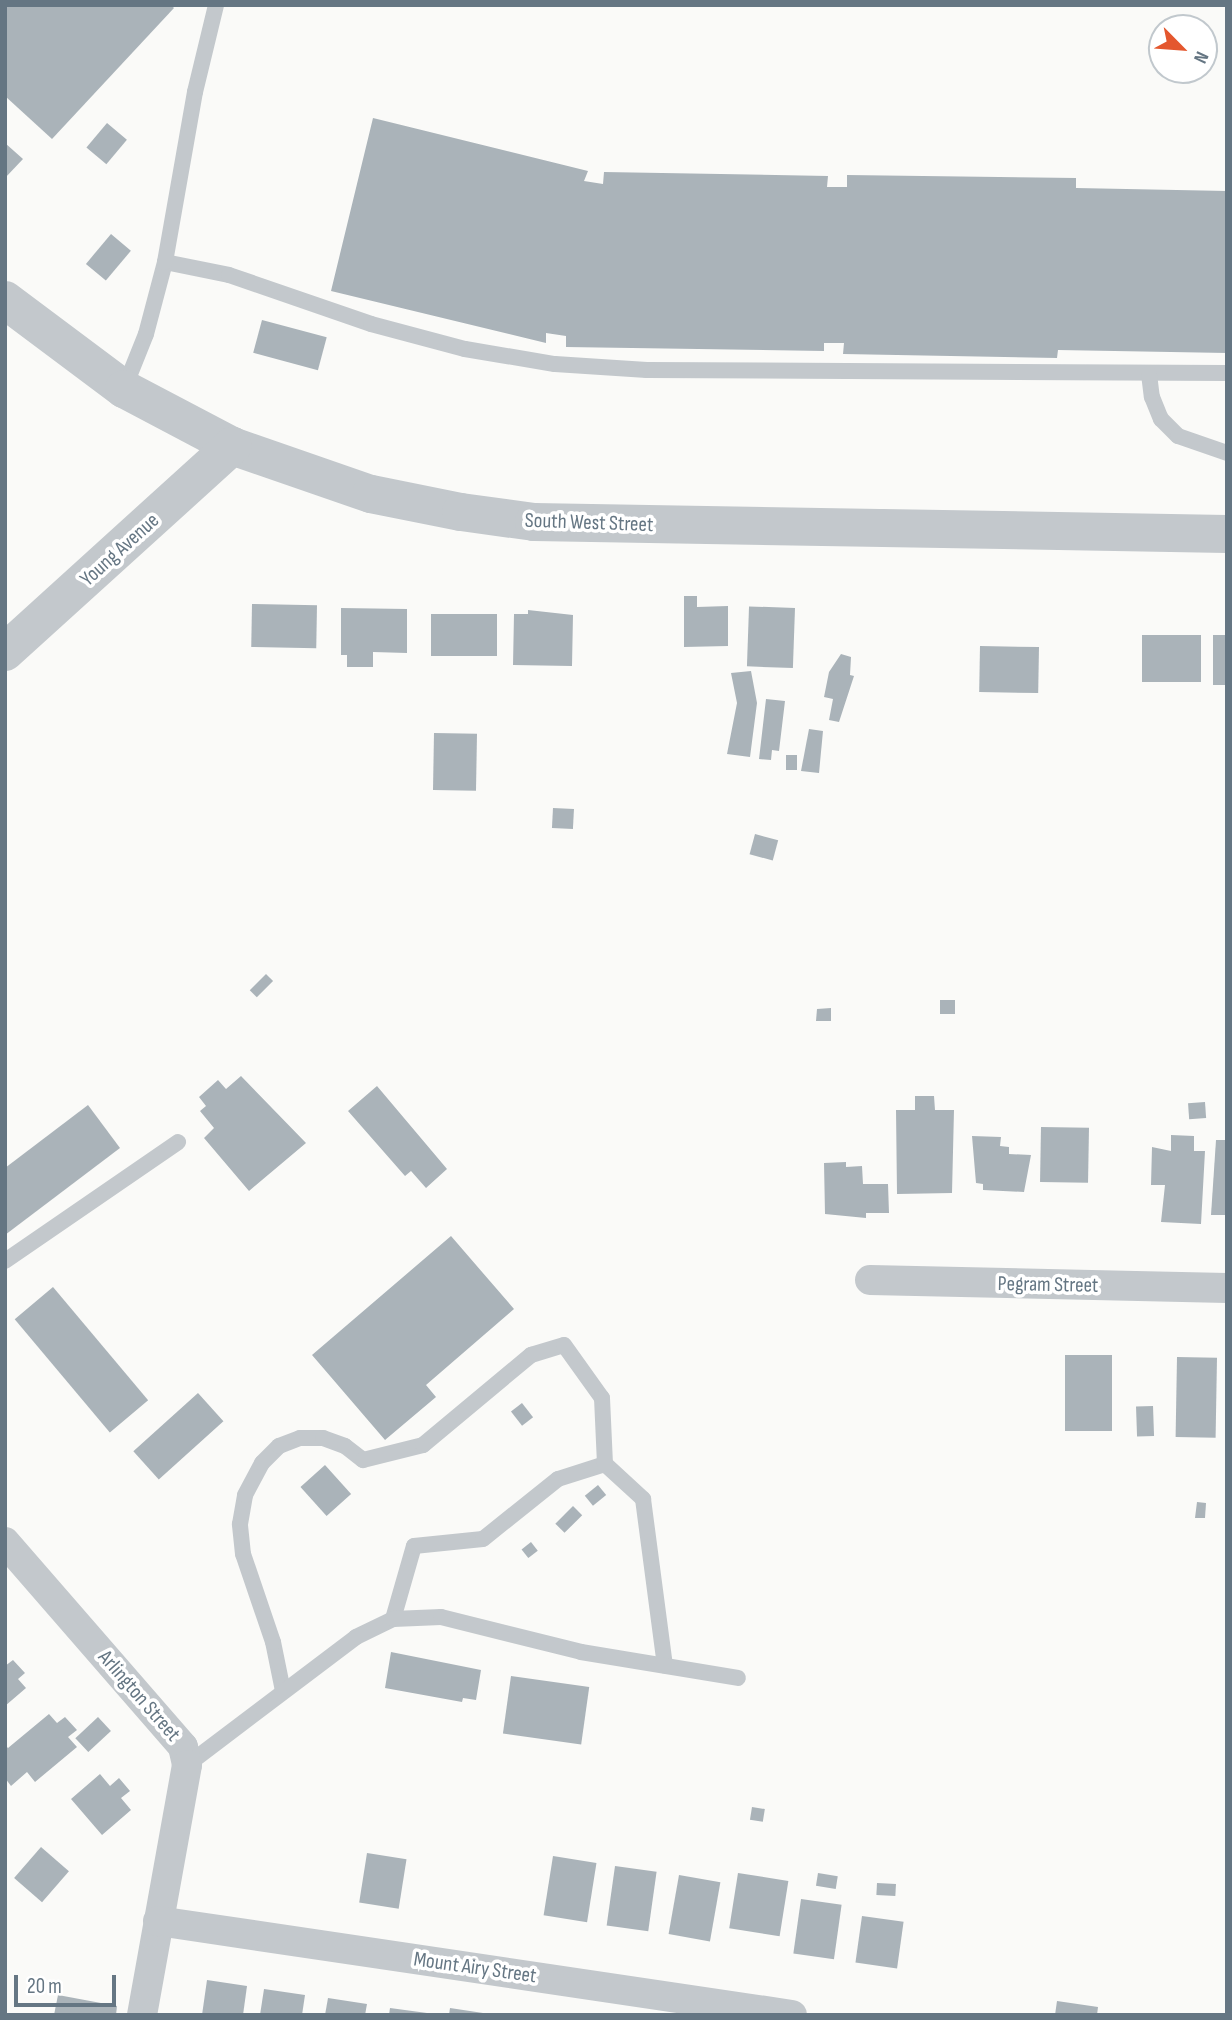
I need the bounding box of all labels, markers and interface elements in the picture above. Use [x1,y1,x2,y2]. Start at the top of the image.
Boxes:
north arrow [1148,14,1218,84]
text: N [1188,48,1213,67]
street label: Young Avenue [75,508,165,592]
street label: South West Street [524,508,654,538]
street label: Pegram Street [997,1272,1099,1298]
street label: Arlington Street [93,1645,185,1747]
street label: Mount Airy Street [412,1947,538,1989]
scale bar [18,1960,119,2004]
text: 20 m [27,1974,62,1999]

